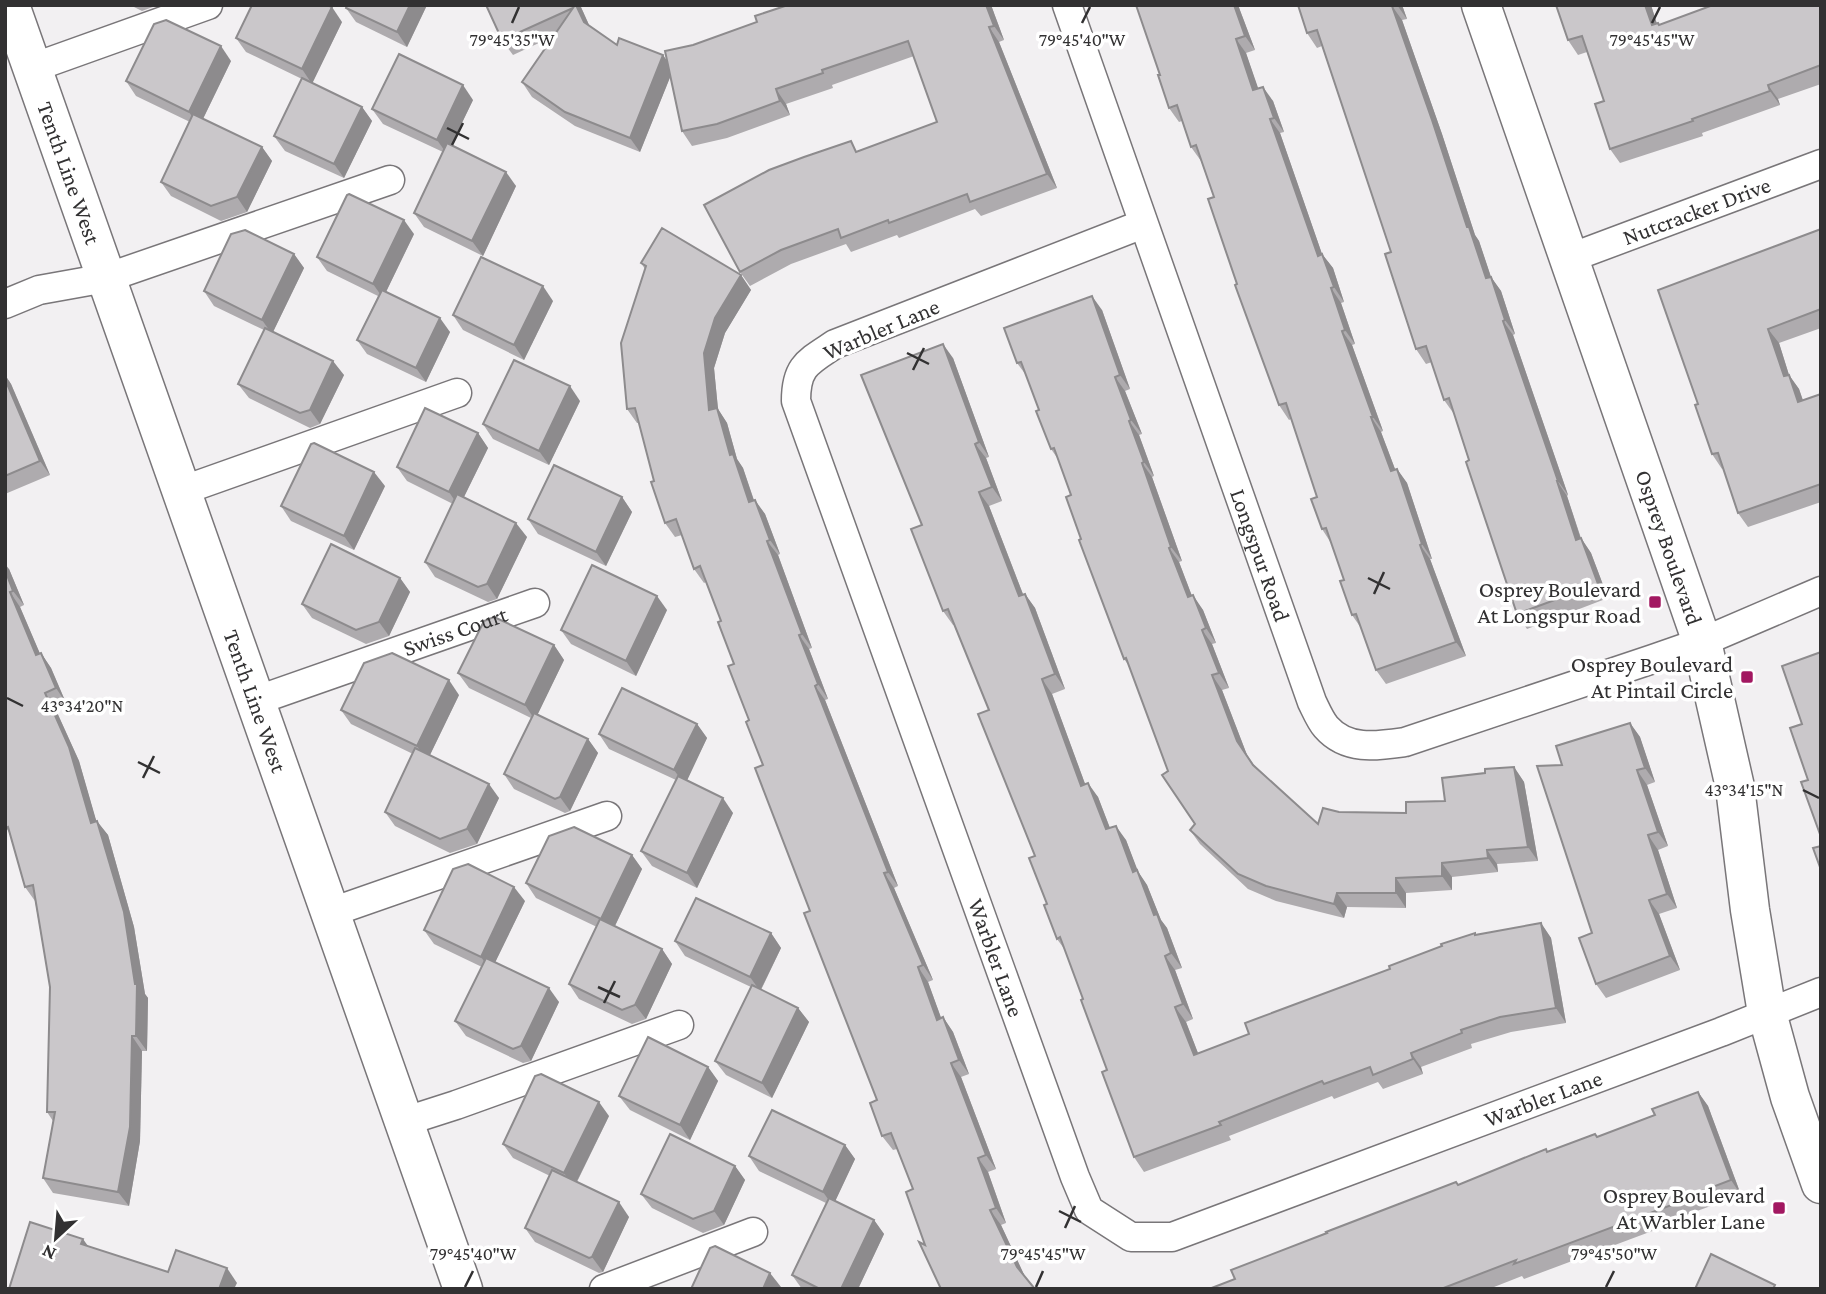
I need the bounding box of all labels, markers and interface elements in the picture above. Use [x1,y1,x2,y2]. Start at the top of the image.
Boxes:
text: 79°45'35"W [470,30,555,50]
text: 79°45'40"W [1039,30,1126,50]
text: 79°45'45"W [1610,30,1695,50]
street label: Tenth Line West [32,98,106,248]
street label: Nutcracker Drive [1619,171,1774,250]
street label: Warbler Lane [819,293,943,365]
street label: Osprey Boulevard [1630,466,1708,628]
street label: Longspur Road [1225,485,1296,625]
place label: Osprey Boulevard At Longspur Road [1478,576,1641,628]
marker: Osprey Boulevard At Longspur Road [1647,594,1663,610]
street label: Swiss Court [399,601,511,661]
street label: Tenth Line West [218,626,293,776]
place label: Osprey Boulevard At Pintail Circle [1571,651,1733,703]
marker: Osprey Boulevard At Pintail Circle [1739,669,1755,685]
text: 43°34'20"N [41,696,124,716]
text: 43°34'15"N [1705,780,1784,800]
street label: Warbler Lane [963,895,1029,1020]
street label: Warbler Lane [1480,1065,1606,1132]
place label: Osprey Boulevard At Warbler Lane [1603,1182,1765,1234]
marker: Osprey Boulevard At Warbler Lane [1771,1200,1787,1216]
north arrow [21,1203,91,1273]
text: N [38,1241,59,1265]
text: 79°45'40"W [430,1244,517,1264]
text: 79°45'45"W [1001,1244,1086,1264]
text: 79°45'50"W [1571,1244,1658,1264]

